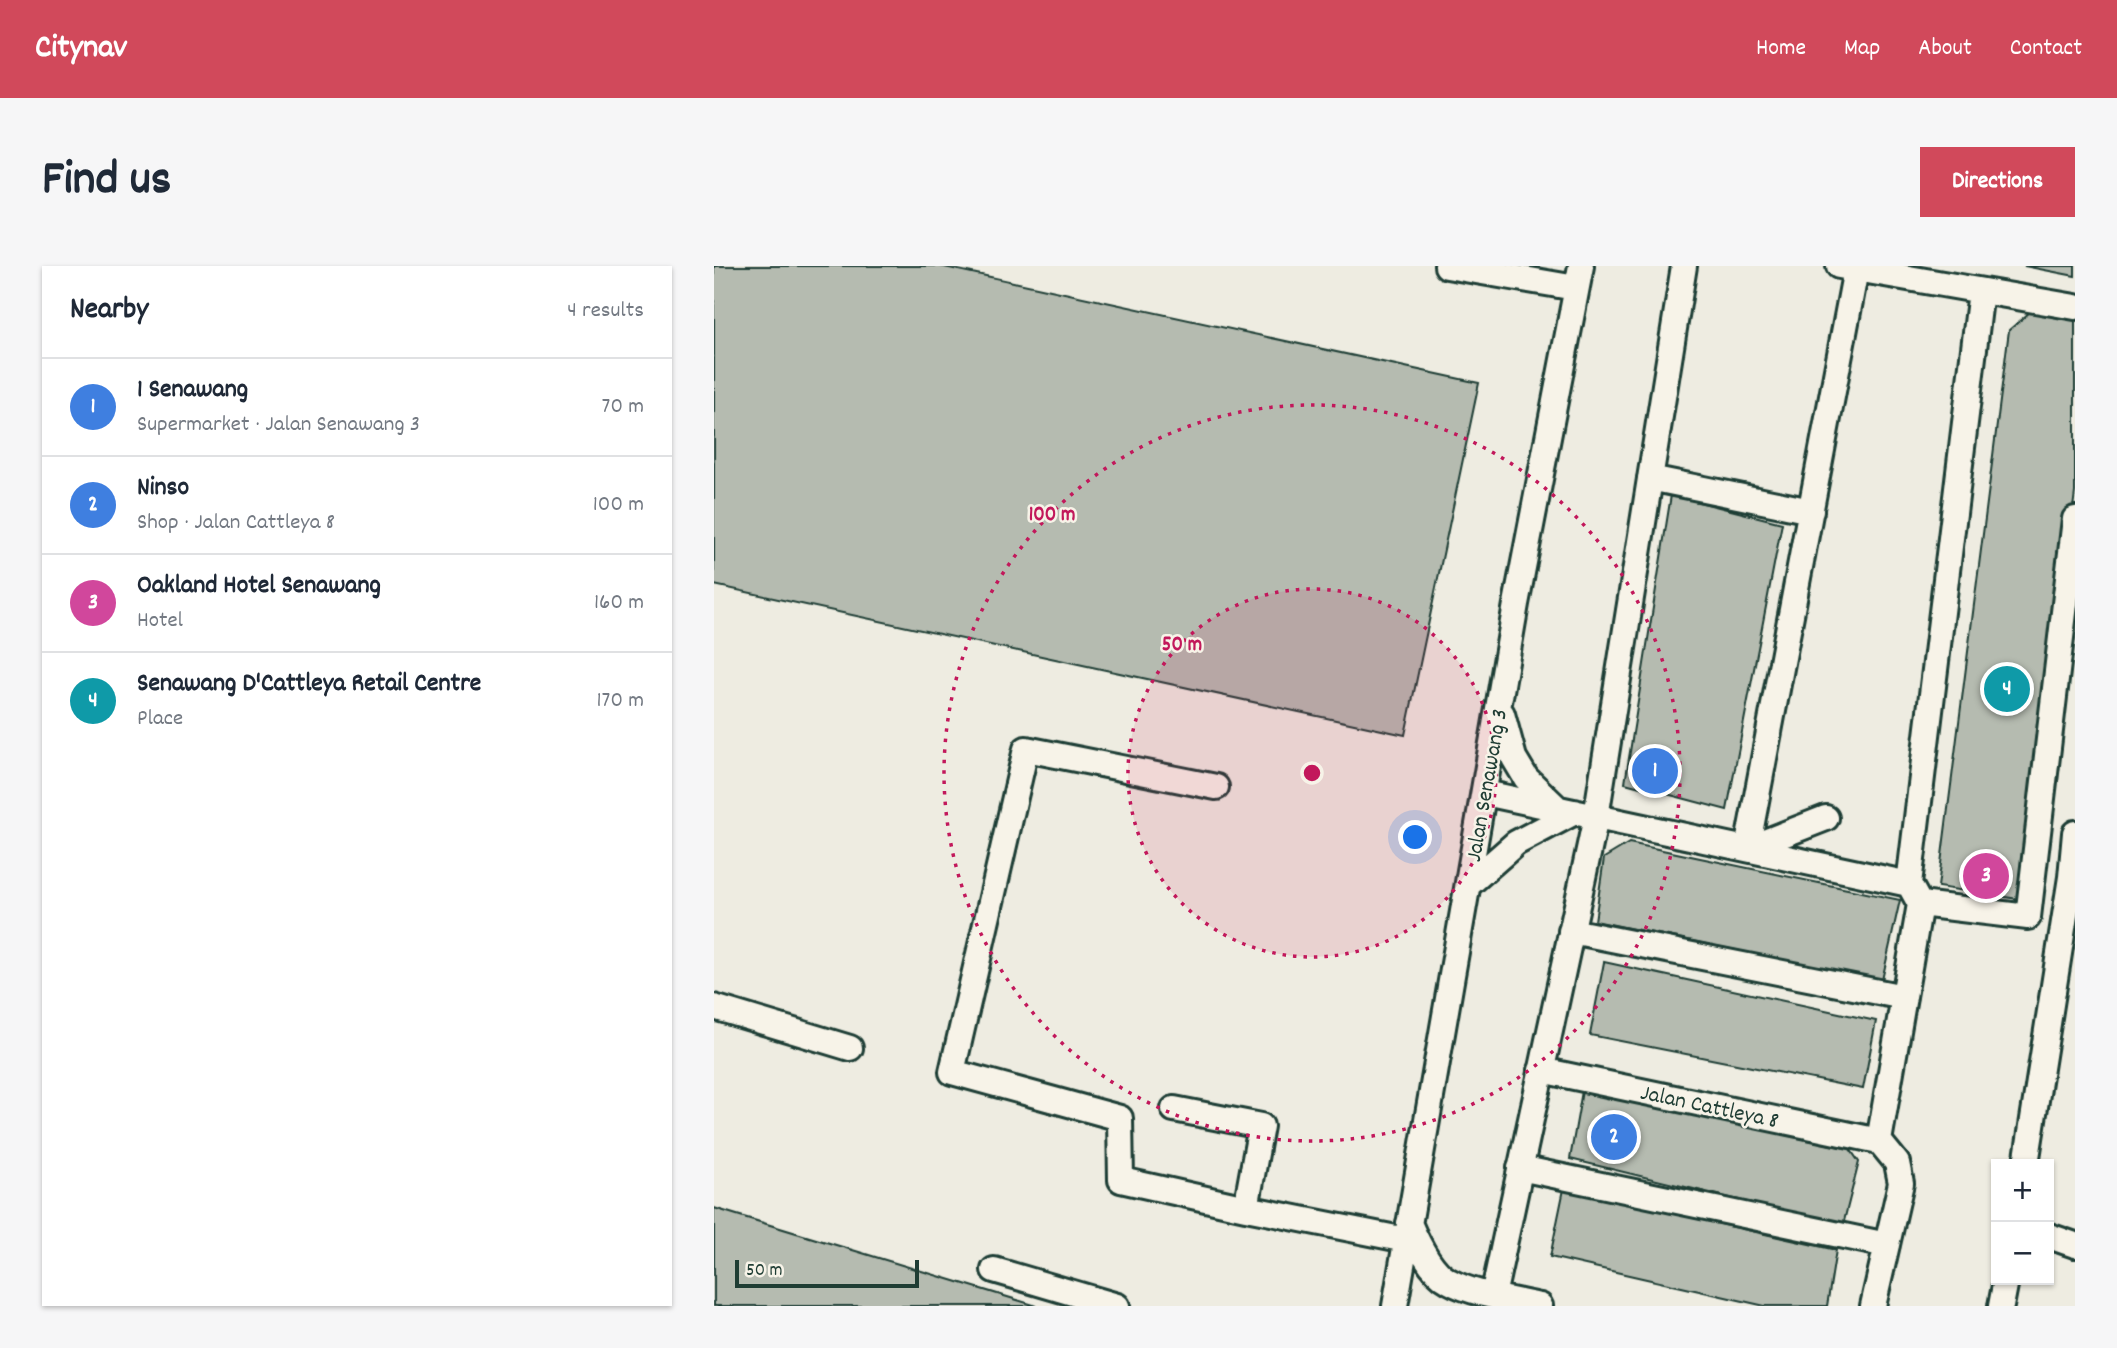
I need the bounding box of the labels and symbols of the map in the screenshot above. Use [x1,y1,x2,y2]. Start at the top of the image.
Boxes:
text: 100 m [1029,501,1075,531]
text: 50 m [1162,631,1202,661]
pin: 4 [1984,663,2030,715]
street label: Jalan Senawang 3 [1459,707,1518,865]
pin: 1 [1632,745,1678,797]
centre of rings [1300,761,1324,785]
your location [1398,820,1432,854]
pin: 3 [1963,850,2009,902]
street label: Jalan Cattleya 8 [1637,1078,1781,1139]
pin: 2 [1591,1111,1637,1163]
scale bar [735,1257,919,1289]

